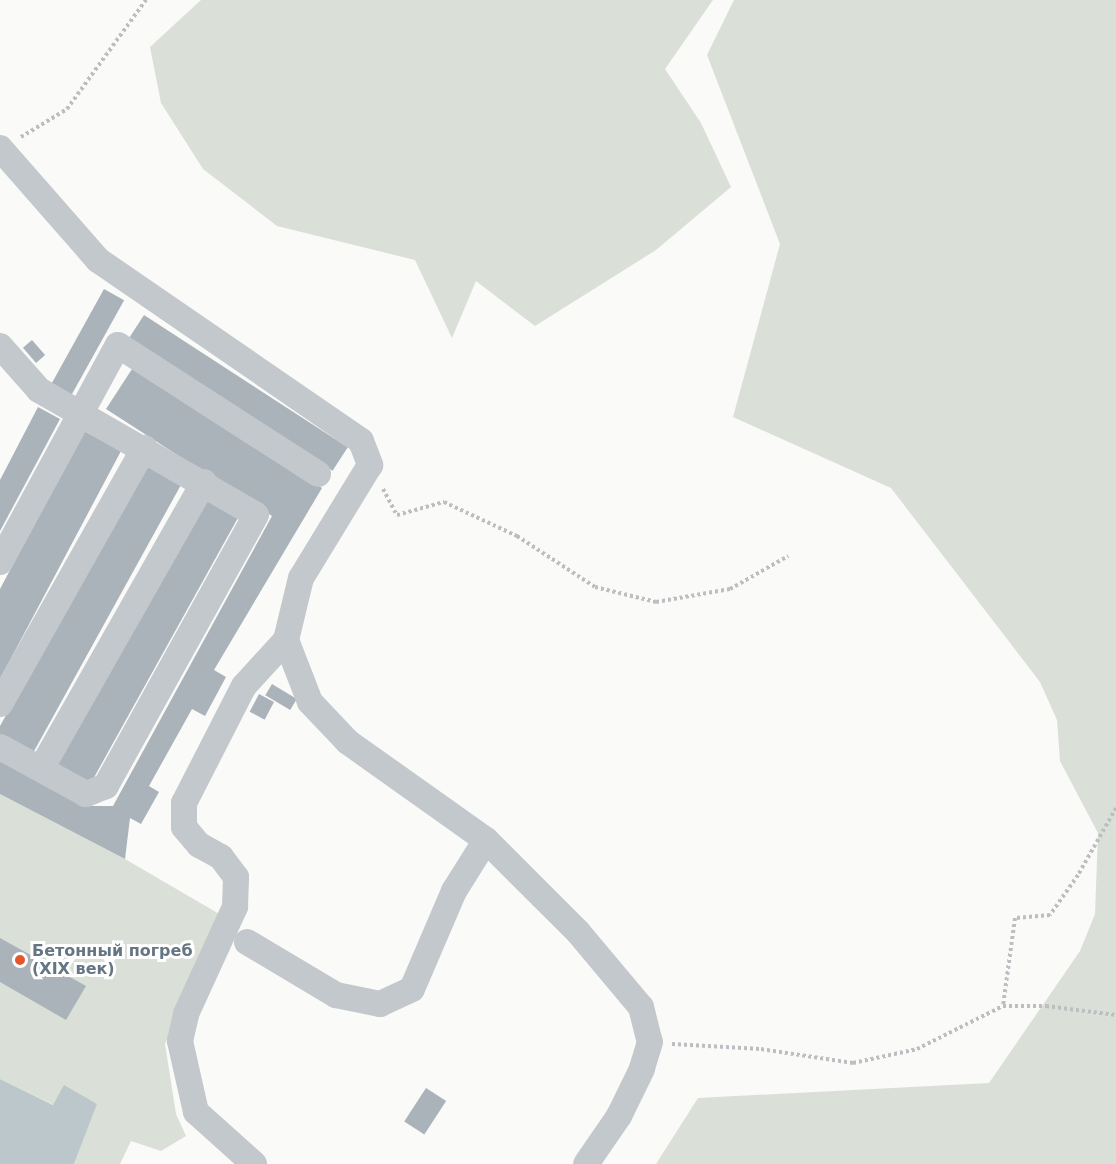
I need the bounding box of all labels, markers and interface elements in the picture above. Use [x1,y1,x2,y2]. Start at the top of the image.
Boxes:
place label: Бетонный погреб (ХIX век) [32,941,193,979]
marker: Бетонный погреб (ХIX век) [13,953,27,967]

